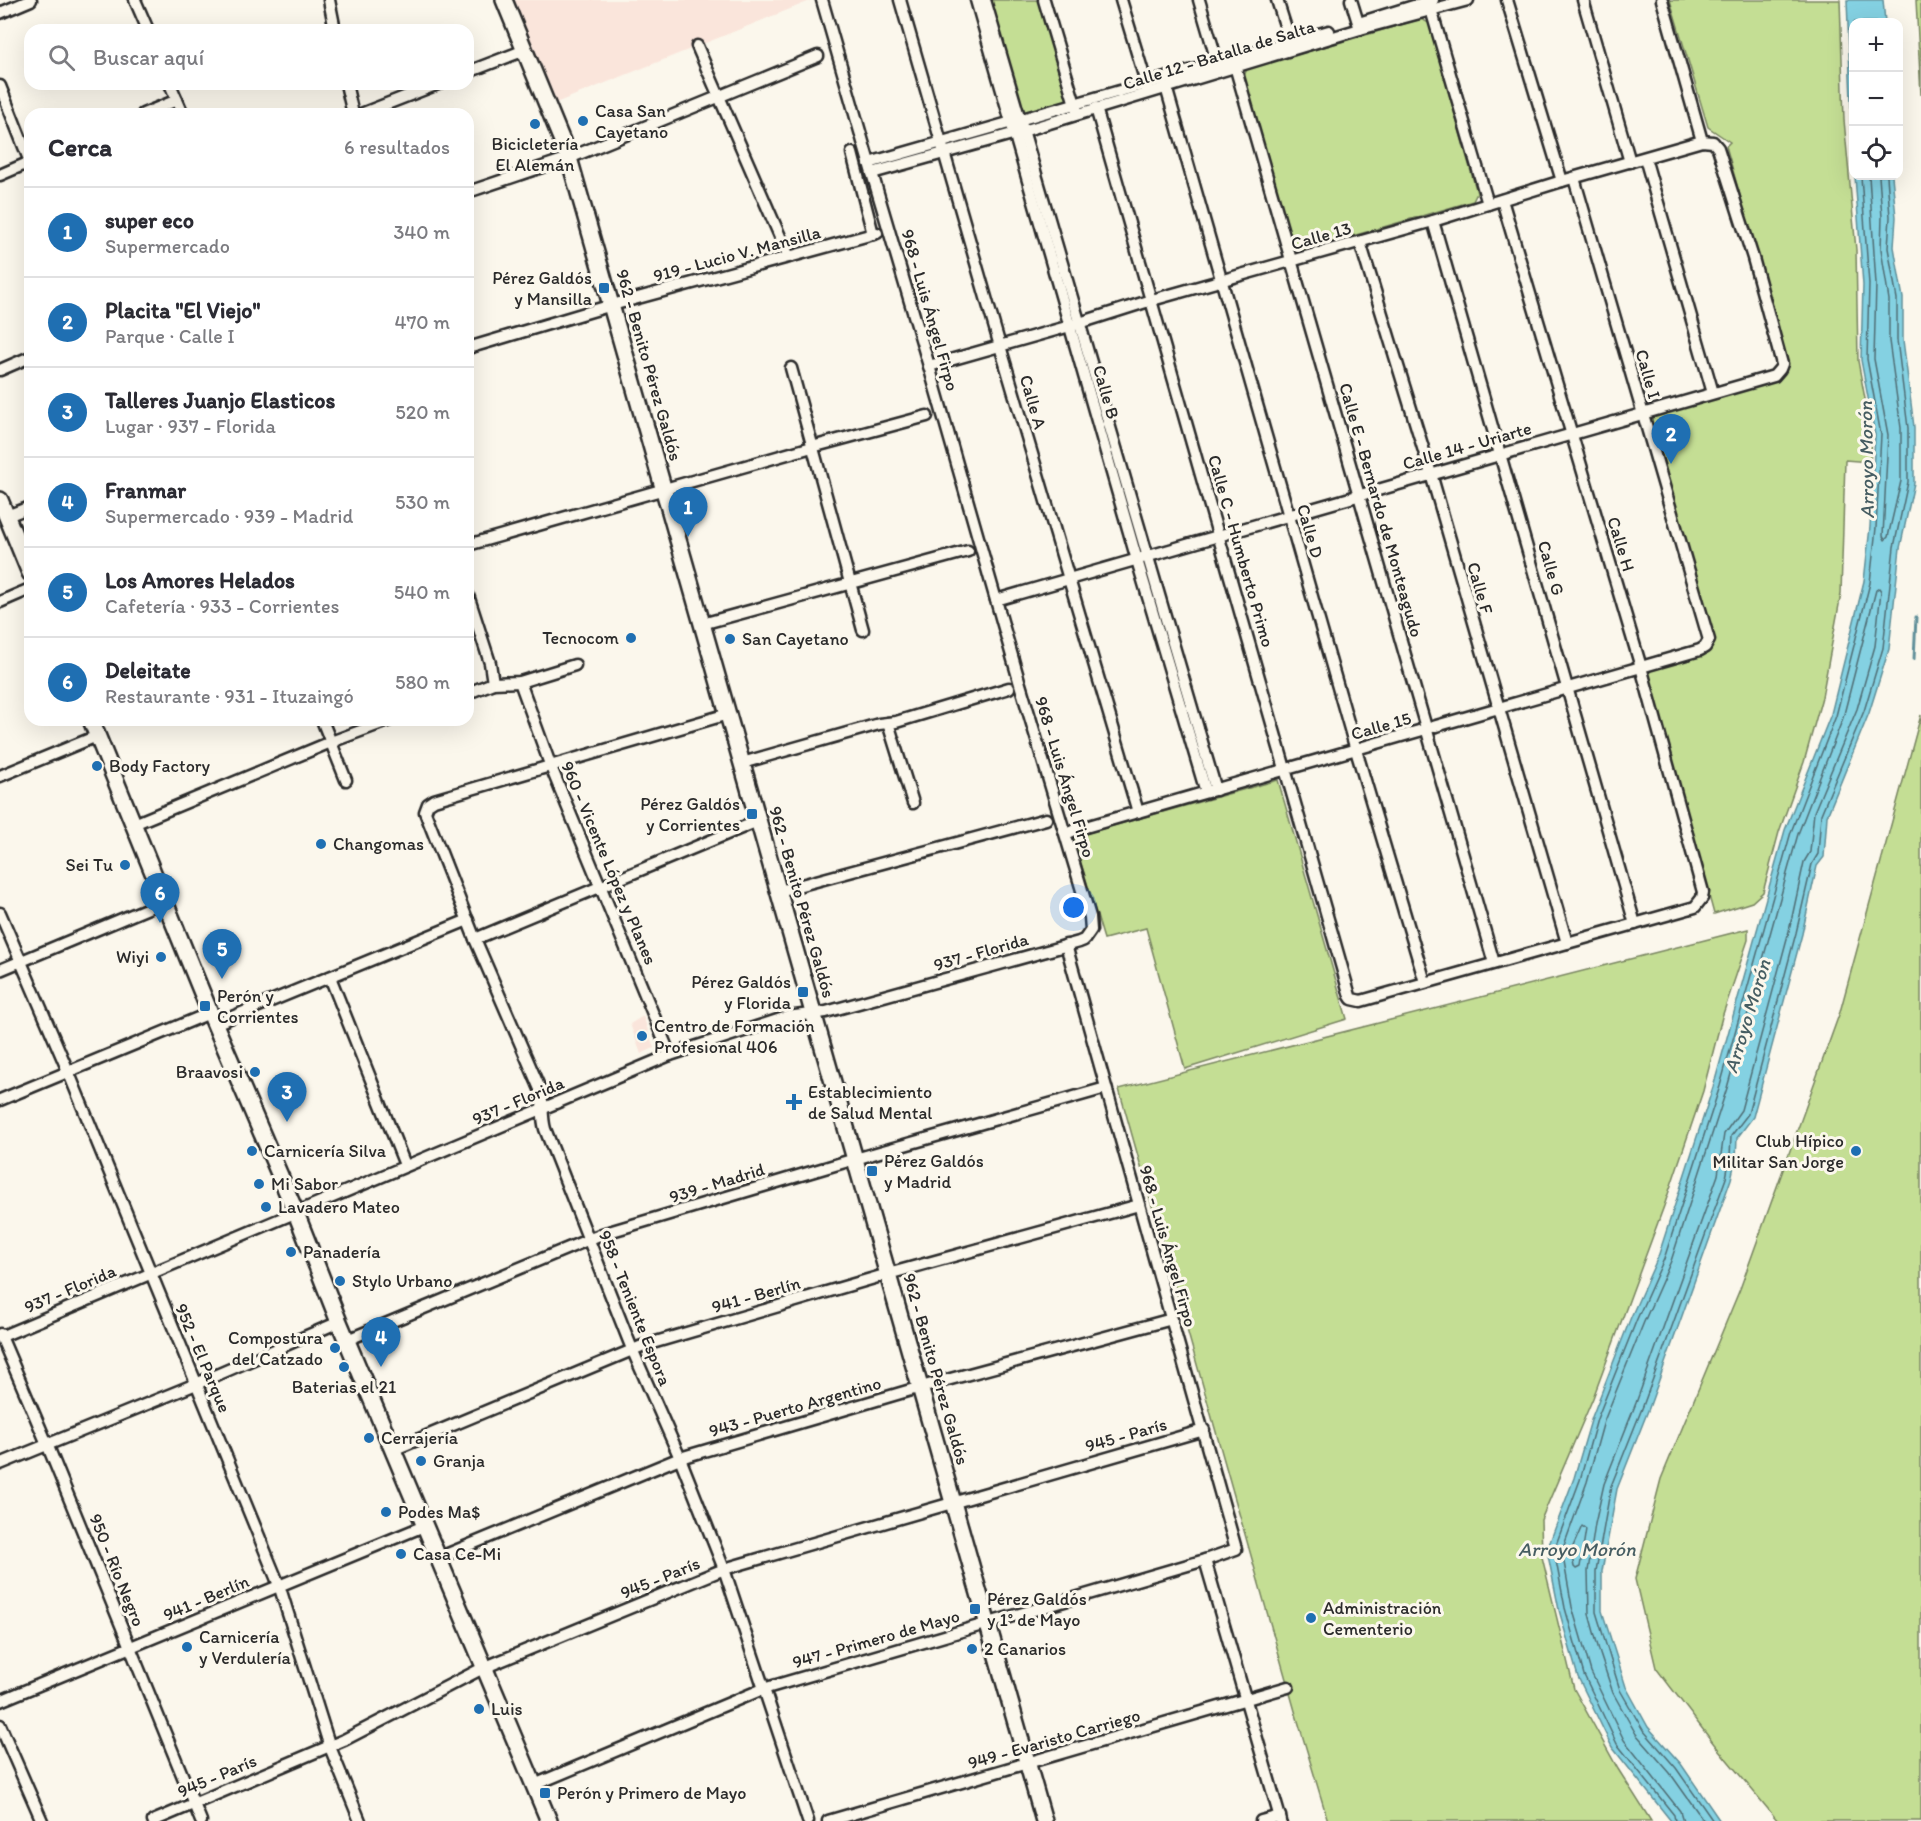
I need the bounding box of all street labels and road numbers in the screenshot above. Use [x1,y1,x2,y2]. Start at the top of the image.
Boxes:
street label: Calle 12 - Batalla de Salta [1120,15,1318,95]
street label: Calle 13 [1288,217,1354,255]
street label: 919 - Lucio V. Mansilla [651,221,824,287]
street label: 968 - Luis Ángel Firpo [896,227,964,393]
street label: 962 - Benito Pérez Galdós [611,267,687,463]
street label: Calle I [1630,347,1666,401]
street label: Calle B [1088,362,1124,422]
street label: Calle A [1015,372,1051,432]
street label: Calle E - Bernardo de Monteagudo [1334,380,1428,640]
street label: Calle 14 - Uriarte [1400,417,1534,475]
street label: Calle C - Humberto Primo [1203,452,1279,650]
street label: Calle D [1292,501,1328,561]
street label: Calle H [1602,514,1640,574]
street label: Calle G [1533,538,1569,598]
street label: Calle F [1462,559,1498,617]
street label: 968 - Luis Ángel Firpo [1030,694,1100,860]
street label: Calle 15 [1348,707,1414,745]
street label: 960 - Vicente López y Planes [556,758,662,968]
street label: 962 - Benito Pérez Galdós [764,804,840,1000]
street label: 937 - Florida [931,928,1032,976]
street label: 937 - Florida [469,1072,568,1130]
street label: 939 - Madrid [667,1158,768,1208]
street label: 968 - Luis Ángel Firpo [1134,1163,1202,1329]
street label: 958 - Teniente Espora [594,1227,677,1390]
street label: 937 - Florida [21,1260,120,1318]
street label: 962 - Benito Pérez Galdós [898,1271,974,1467]
street label: 941 - Berlín [709,1272,803,1318]
street label: 952 - El Parque [170,1300,236,1416]
street label: 943 - Puerto Argentino [706,1372,884,1442]
street label: 945 - París [1083,1413,1169,1457]
street label: 950 - Río Negro [84,1510,150,1630]
street label: 945 - París [617,1552,703,1604]
street label: 941 - Berlín [160,1570,252,1626]
street label: 947 - Primero de Mayo [790,1605,962,1673]
street label: 949 - Evaristo Carriego [965,1704,1143,1774]
street label: 945 - París [174,1749,260,1803]

